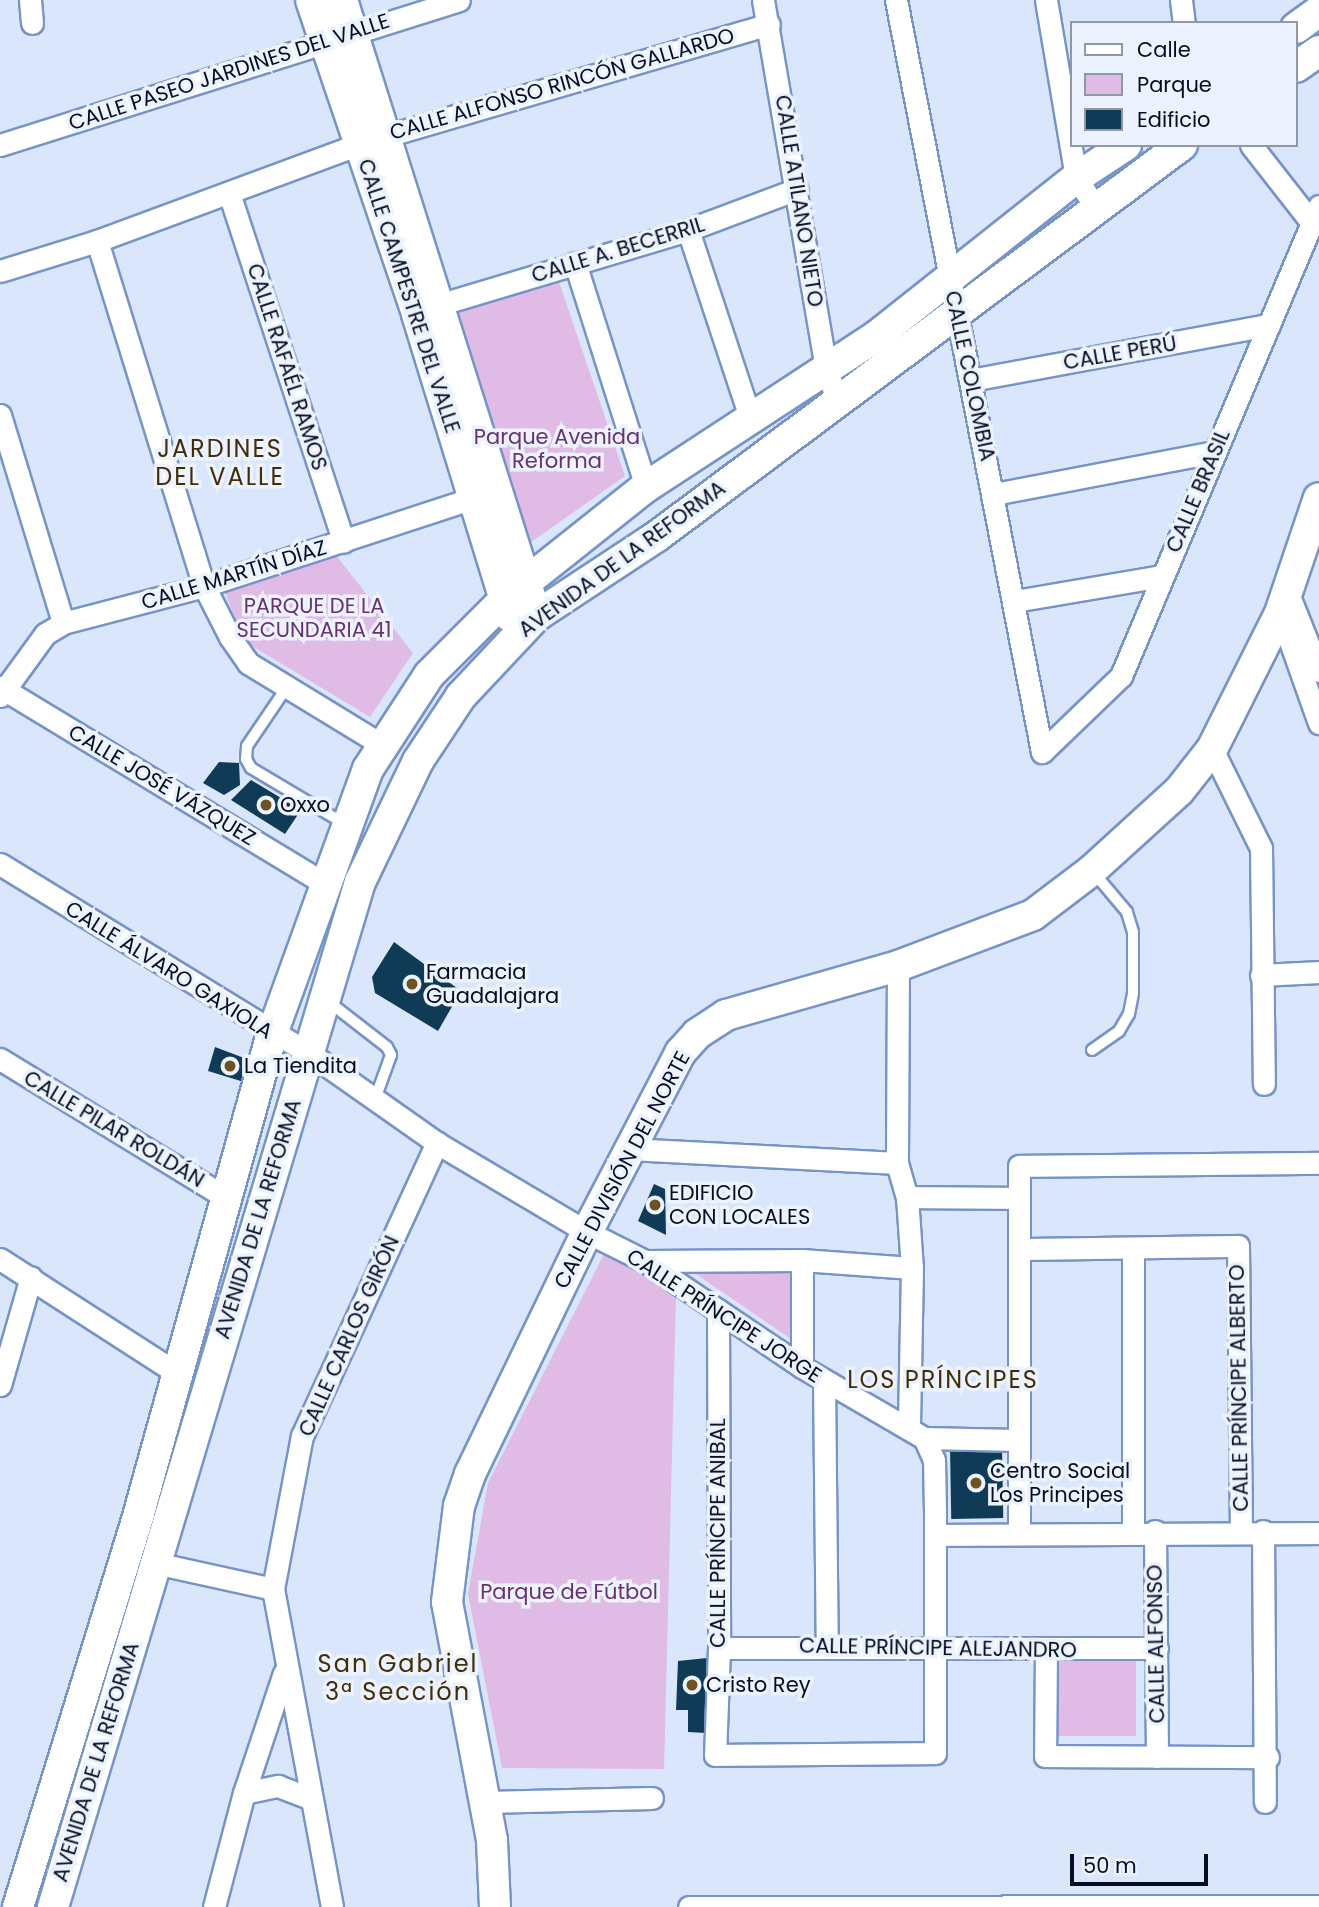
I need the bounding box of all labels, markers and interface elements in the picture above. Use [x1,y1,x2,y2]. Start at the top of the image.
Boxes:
street label: CALLE PASEO JARDINES DEL VALLE [66,8,392,136]
legend [1070,21,1298,147]
street label: CALLE ALFONSO RINCÓN GALLARDO [387,23,737,145]
text: Calle [1137,35,1191,64]
text: Parque [1137,70,1212,99]
street label: CALLE ATILANO NIETO [770,93,828,309]
text: Edificio [1137,105,1211,134]
street label: CALLE CAMPESTRE DEL VALLE [353,156,465,436]
street label: CALLE A. BECERRIL [529,212,707,288]
street label: CALLE RAFAÉL RAMOS [242,260,332,474]
street label: CALLE COLOMBIA [940,289,1000,463]
street label: CALLE PERÚ [1061,331,1179,375]
park label: Parque Avenida Reforma [474,424,640,474]
street label: CALLE BRASIL [1161,426,1235,556]
district label: JARDINES DEL VALLE [156,435,284,491]
street label: AVENIDA DE LA REFORMA [514,476,730,642]
street label: CALLE MARTÍN DÍAZ [138,535,330,615]
park label: PARQUE DE LA SECUNDARIA 41 [237,593,391,643]
street label: CALLE JOSÉ VÁZQUEZ [64,719,260,851]
place label: Oxxo [280,792,330,818]
marker: Oxxo [258,797,274,813]
street label: CALLE ÁLVARO GAXIOLA [61,896,277,1044]
place label: Farmacia Guadalajara [426,959,559,1009]
marker: Farmacia Guadalajara [404,976,420,992]
street label: CALLE DIVISIÓN DEL NORTE [549,1047,695,1293]
place label: La Tiendita [244,1053,357,1079]
marker: La Tiendita [222,1058,238,1074]
street label: CALLE PILAR ROLDÁN [19,1065,209,1193]
street label: AVENIDA DE LA REFORMA [209,1096,307,1342]
place label: EDIFICIO CON LOCALES [669,1180,810,1230]
marker: EDIFICIO CON LOCALES [647,1197,663,1213]
street label: CALLE CARLOS GIRÓN [293,1232,405,1440]
street label: CALLE PRÍNCIPE JORGE [622,1244,826,1388]
street label: CALLE PRÍNCIPE ALBERTO [1224,1264,1254,1512]
district label: LOS PRÍNCIPES [849,1366,1037,1394]
street label: CALLE PRÍNCIPE ANIBAL [705,1418,731,1648]
place label: Centro Social Los Principes [990,1458,1130,1508]
marker: Centro Social Los Principes [968,1475,984,1491]
street label: CALLE ALFONSO [1142,1564,1170,1724]
park label: Parque de Fútbol [480,1579,658,1605]
street label: CALLE PRÍNCIPE ALEJANDRO [799,1633,1077,1663]
street label: AVENIDA DE LA REFORMA [47,1639,145,1885]
district label: San Gabriel 3ª Sección [319,1650,477,1706]
place label: Cristo Rey [706,1672,810,1698]
marker: Cristo Rey [684,1677,700,1693]
scale bar [1074,1840,1212,1884]
text: 50 m [1083,1851,1137,1880]

